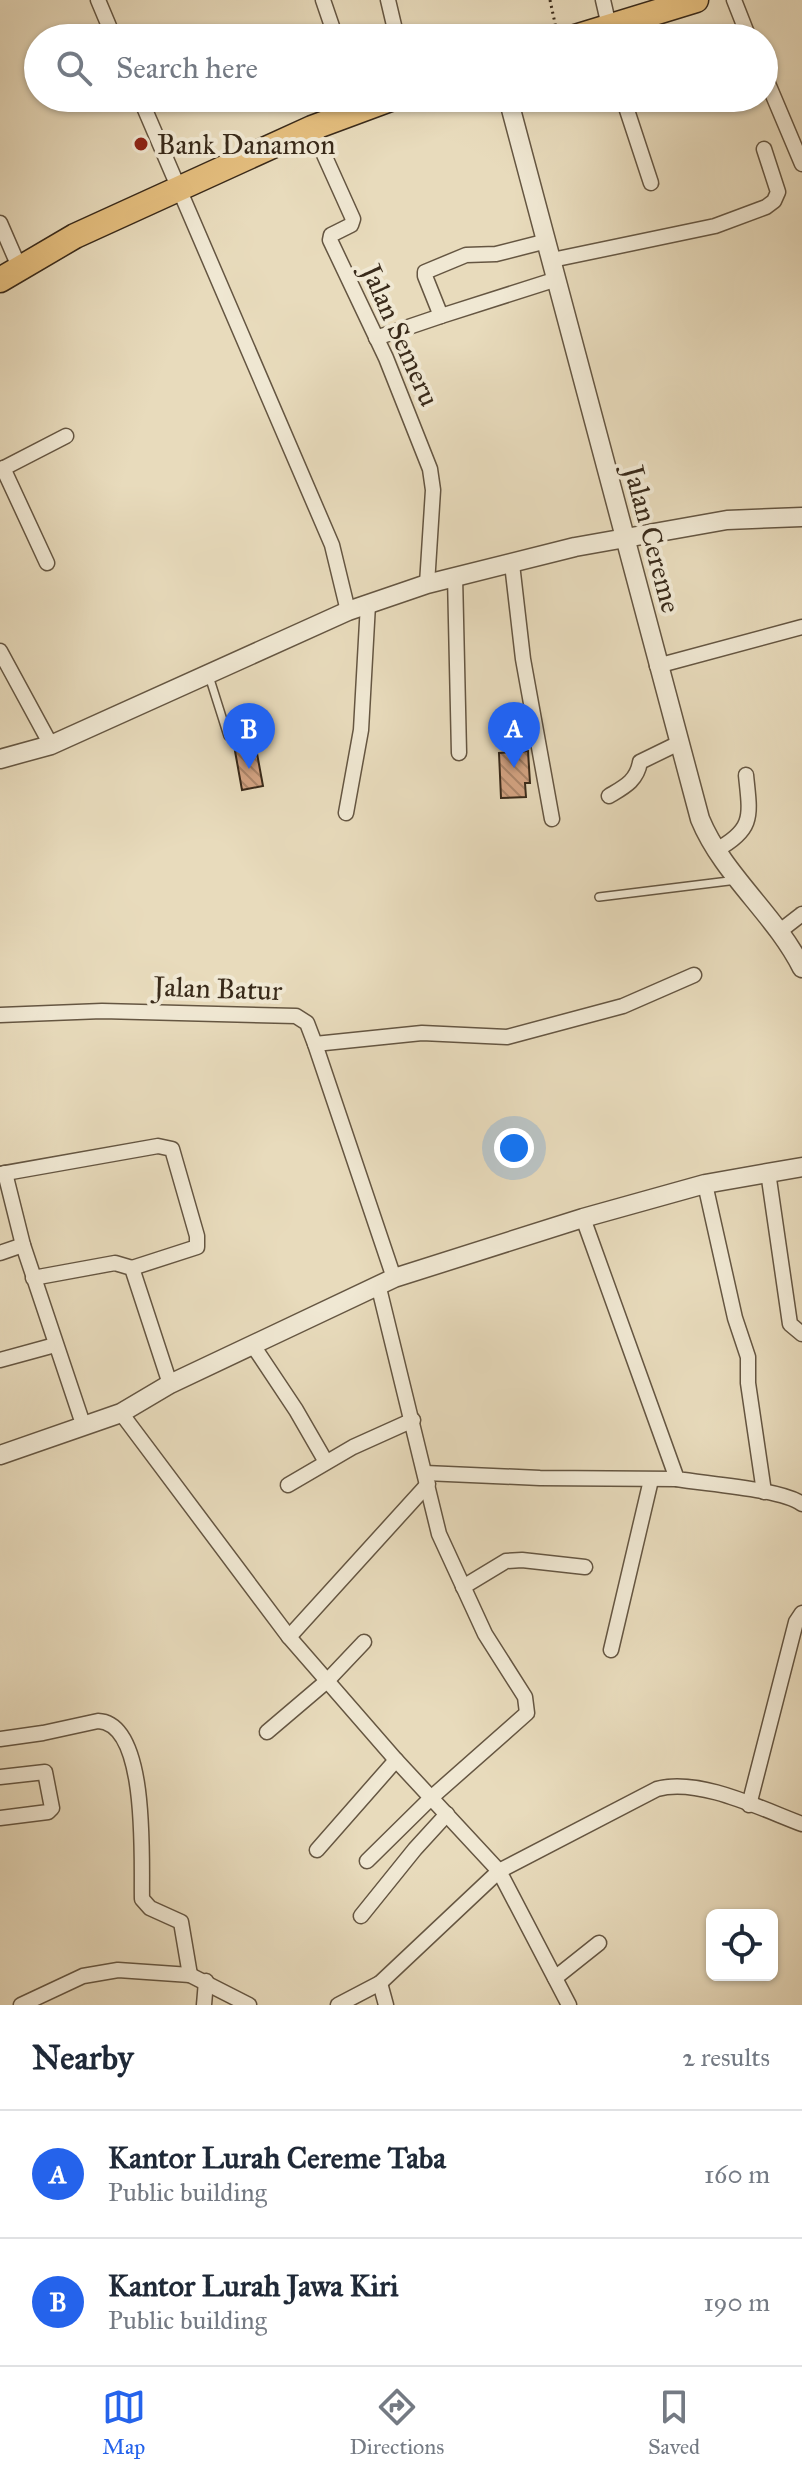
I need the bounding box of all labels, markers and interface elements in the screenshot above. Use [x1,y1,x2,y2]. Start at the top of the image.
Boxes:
search box [24,24,778,112]
icon: search [52,46,96,90]
text: Search here [116,50,258,86]
place label: Bank Danamon [157,127,335,162]
marker: Bank Danamon [132,135,150,153]
street label: Jalan Semeru [353,256,447,412]
street label: Jalan Cereme [615,459,689,617]
pin: A [488,702,540,768]
pin: B [223,703,275,769]
street label: Jalan Batur [150,969,283,1008]
your location [494,1128,534,1168]
map controls [706,1909,778,1981]
button: locate [706,1909,778,1981]
text: Nearby [32,2037,134,2078]
text: 2 results [682,2041,770,2073]
text: Kantor Lurah Cereme Taba [108,2140,446,2176]
text: A [49,2158,67,2190]
text: 160 m [704,2158,770,2190]
text: Public building [108,2176,267,2208]
text: Kantor Lurah Jawa Kiri [108,2268,398,2304]
text: B [49,2286,67,2318]
text: 190 m [703,2286,770,2318]
text: Public building [108,2304,267,2336]
tab: Map [102,2385,146,2460]
tab: Directions [349,2385,444,2460]
tab: Saved [648,2385,700,2460]

